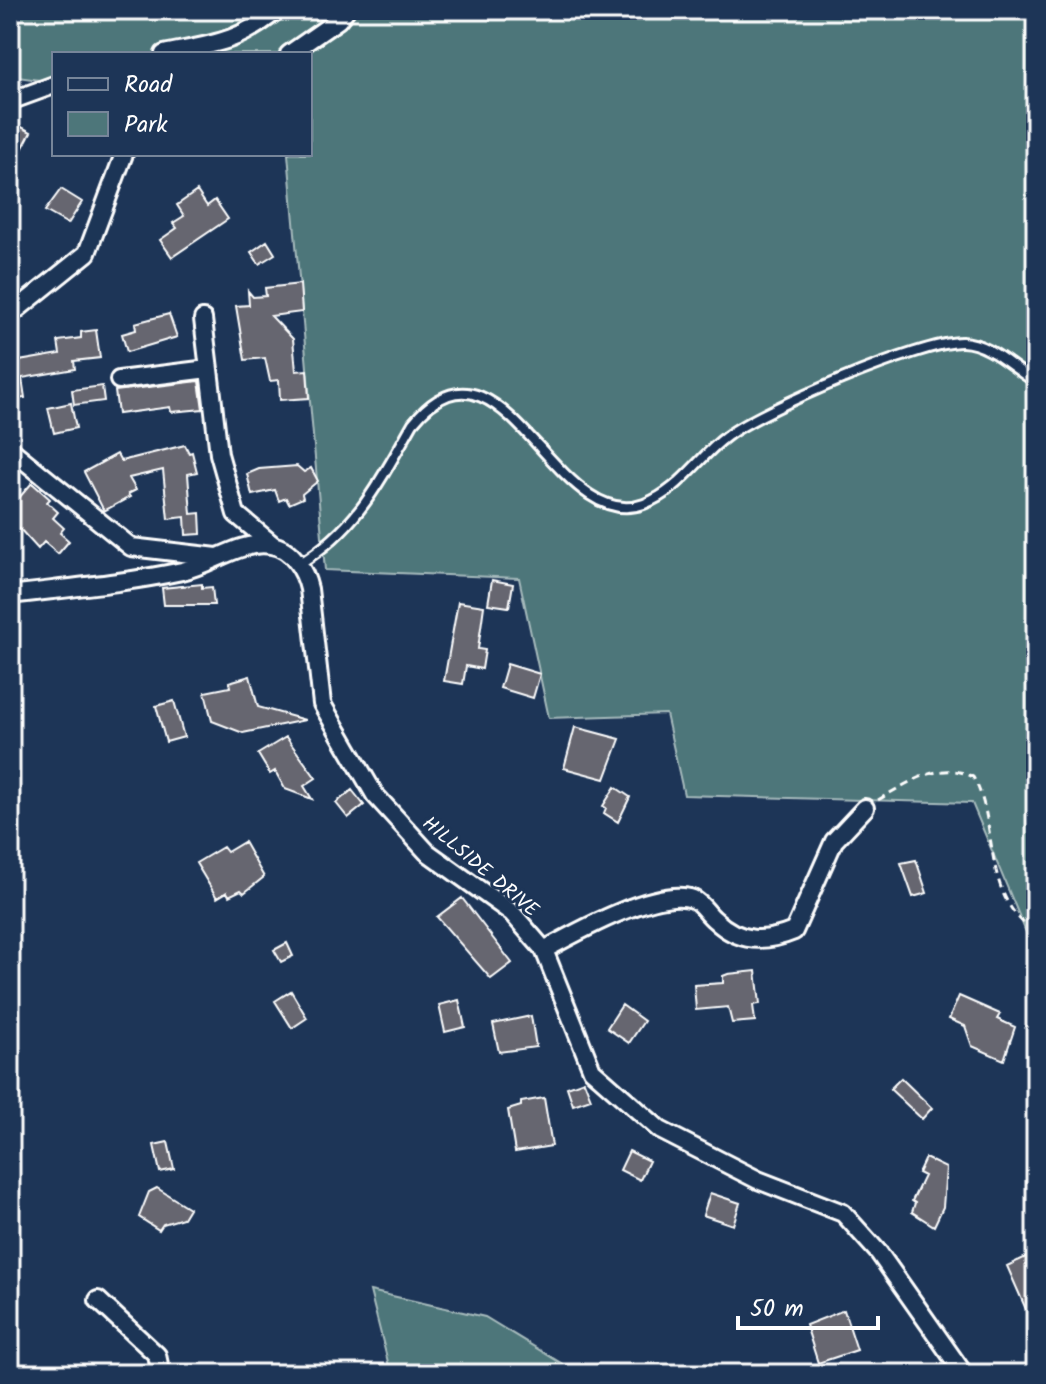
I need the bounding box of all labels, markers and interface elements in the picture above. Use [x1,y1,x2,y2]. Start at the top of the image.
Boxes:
legend [52,52,312,156]
text: Road [124,66,173,105]
text: Park [124,106,168,145]
street label: HILLSIDE DRIVE [414,809,546,927]
scale bar [738,1280,878,1330]
text: 50 m [750,1290,804,1329]

